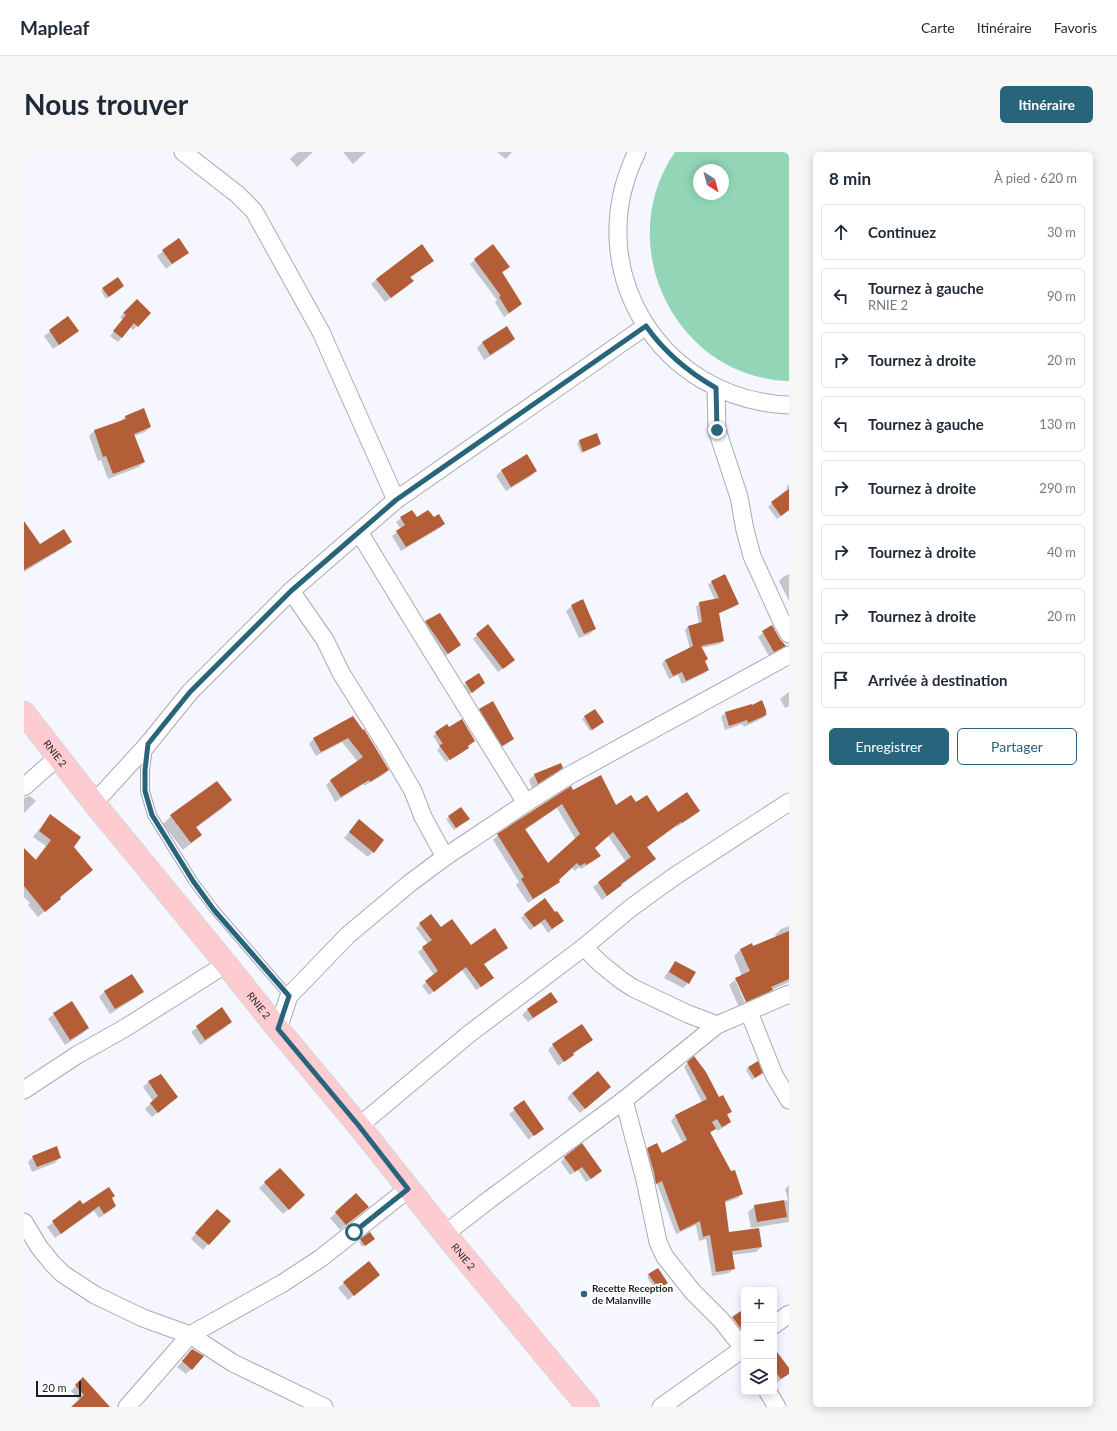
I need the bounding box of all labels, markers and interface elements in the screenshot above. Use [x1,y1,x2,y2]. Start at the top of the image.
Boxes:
text: Mapleaf [20,16,89,39]
text: Carte [921,19,955,36]
text: Itinéraire [977,19,1032,36]
text: Favoris [1054,19,1097,36]
button: Itinéraire [1000,86,1093,123]
text: Nous trouver [24,87,188,121]
north arrow [693,164,729,200]
text: 8 min [829,168,871,189]
text: À pied · 620 m [994,170,1077,186]
icon: ahead [830,221,852,243]
text: Continuez [868,223,936,241]
text: 30 m [1047,224,1076,240]
text: Tournez à gauche [868,279,984,297]
icon: left [830,285,852,307]
text: 90 m [1047,288,1076,304]
text: RNIE 2 [868,297,908,313]
icon: right [830,349,852,371]
text: Tournez à droite [868,351,976,369]
text: 20 m [1047,352,1076,368]
icon: left [830,413,852,435]
text: Tournez à gauche [868,415,984,433]
text: 130 m [1039,416,1076,432]
route end [708,421,726,439]
icon: right [830,477,852,499]
text: Tournez à droite [868,479,976,497]
text: 290 m [1039,480,1076,496]
icon: right [830,541,852,563]
text: Tournez à droite [868,543,976,561]
text: 40 m [1047,544,1076,560]
icon: right [830,605,852,627]
text: Tournez à droite [868,607,976,625]
text: 20 m [1047,608,1076,624]
icon: arrive [830,669,852,691]
text: Arrivée à destination [868,671,1007,689]
button: Enregistrer [829,728,949,765]
button: Partager [957,728,1077,765]
street label: RNIE 2 [41,737,70,769]
street label: RNIE 2 [245,989,273,1021]
route start [345,1223,363,1241]
street label: RNIE 2 [449,1241,478,1272]
place label: Recette Reception de Malanville [592,1282,674,1306]
map controls [741,1287,777,1395]
button: + [741,1287,777,1323]
marker: Recette Reception de Malanville [579,1289,589,1299]
button: − [741,1323,777,1359]
button: layers [741,1359,777,1395]
scale bar [36,1379,81,1398]
text: 20 m [42,1381,67,1394]

